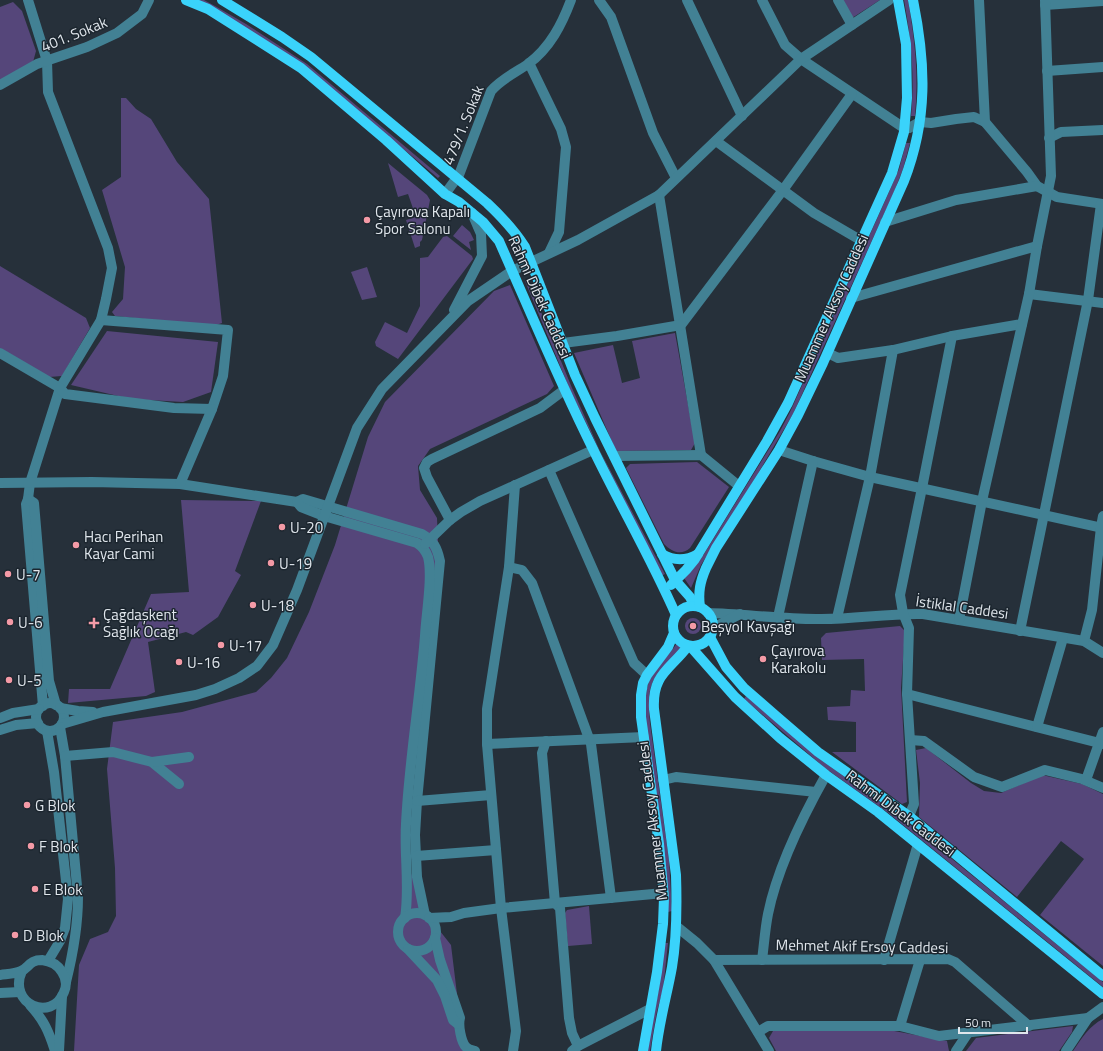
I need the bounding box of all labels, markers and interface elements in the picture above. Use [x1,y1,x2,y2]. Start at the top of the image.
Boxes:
street label: 401. Sokak [37,10,111,58]
street label: 479/1. Sokak [437,82,489,168]
place label: Çayırova Kapalı Spor Salonu [375,200,470,240]
marker: Çayırova Kapalı Spor Salonu [362,215,372,225]
street label: Muammer Aksoy Caddesi [788,230,874,386]
street label: Rahmi Dibek Caddesi [503,232,577,362]
place label: U-20 [290,516,323,539]
marker: U-20 [277,522,287,532]
place label: Hacı Perihan Kayar Cami [84,525,163,565]
marker: Hacı Perihan Kayar Cami [71,540,81,550]
place label: U-19 [279,552,312,575]
marker: U-19 [266,558,276,568]
place label: U-7 [16,563,41,586]
marker: U-7 [3,569,13,579]
street label: İstiklal Caddesi [914,589,1010,625]
place label: U-18 [261,594,294,617]
marker: U-18 [248,600,258,610]
place label: Çağdaşkent Sağlık Ocağı [103,603,179,643]
place label: U-6 [18,611,43,634]
place label: Beşyol Kavşağı [701,615,795,638]
marker: U-6 [5,617,15,627]
marker: Çağdaşkent Sağlık Ocağı [88,617,100,629]
marker: Beşyol Kavşağı [688,621,698,631]
place label: U-17 [229,634,262,657]
place label: Çayırova Karakolu [771,639,826,679]
marker: U-17 [216,640,226,650]
place label: U-16 [187,651,220,674]
marker: Çayırova Karakolu [758,654,768,664]
marker: U-16 [174,657,184,667]
place label: U-5 [17,669,42,692]
marker: U-5 [4,675,14,685]
street label: Muammer Aksoy Caddesi [631,740,673,902]
street label: Rahmi Dibek Caddesi [841,764,961,862]
place label: G Blok [35,794,75,817]
marker: G Blok [22,800,32,810]
place label: F Blok [39,835,78,858]
marker: F Blok [26,841,36,851]
place label: E Blok [43,878,82,901]
marker: E Blok [30,884,40,894]
place label: D Blok [23,924,64,947]
marker: D Blok [10,930,20,940]
street label: Mehmet Akif Ersoy Caddesi [775,933,949,959]
scale bar [959,1009,1027,1035]
text: 50 m [965,1013,991,1032]

